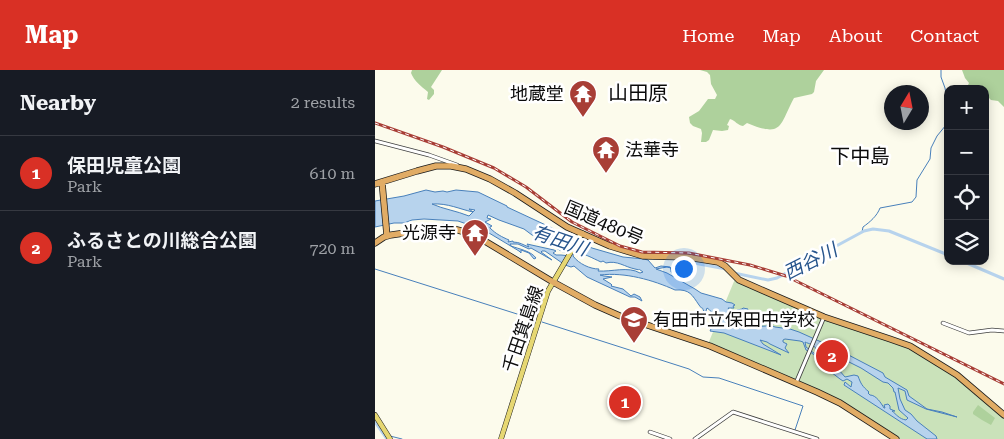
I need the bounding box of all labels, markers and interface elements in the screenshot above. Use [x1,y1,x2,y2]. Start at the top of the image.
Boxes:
text: Map [25,21,79,49]
text: Home [682,25,734,46]
text: Map [762,25,801,46]
text: About [829,25,882,46]
text: Contact [910,25,979,46]
temple icon: 地蔵堂 [568,79,598,118]
district label: 山田原 [608,81,668,105]
place label: 地蔵堂 [510,83,564,104]
north arrow [884,85,929,130]
map controls [944,85,989,265]
button: + [944,85,989,130]
text: Nearby [20,91,96,115]
text: 2 results [291,93,355,112]
button: − [944,130,989,175]
temple icon: 法華寺 [591,135,621,174]
place label: 法華寺 [625,139,679,160]
district label: 下中島 [830,144,890,168]
text: 保田児童公園 [67,154,181,177]
text: 1 [32,164,40,183]
text: 610 m [309,164,355,183]
button: locate [944,175,989,220]
text: Park [67,177,102,196]
street label: 国道480号 [561,196,647,249]
temple icon: 光源寺 [460,218,490,257]
water label: 有田川 [529,220,592,261]
button: layers [944,220,989,265]
place label: 光源寺 [402,222,456,243]
text: ふるさとの川総合公園 [67,229,257,252]
water label: 西谷川 [780,237,843,285]
text: 2 [32,239,40,258]
text: 720 m [309,239,355,258]
text: Park [67,252,102,271]
your location [671,256,697,282]
street label: 千田箕島線 [498,283,547,375]
school or university icon: 有田市立保田中学校 [619,305,649,344]
place label: 有田市立保田中学校 [653,309,815,330]
pin: 2 [816,337,848,375]
pin: 1 [609,383,641,421]

